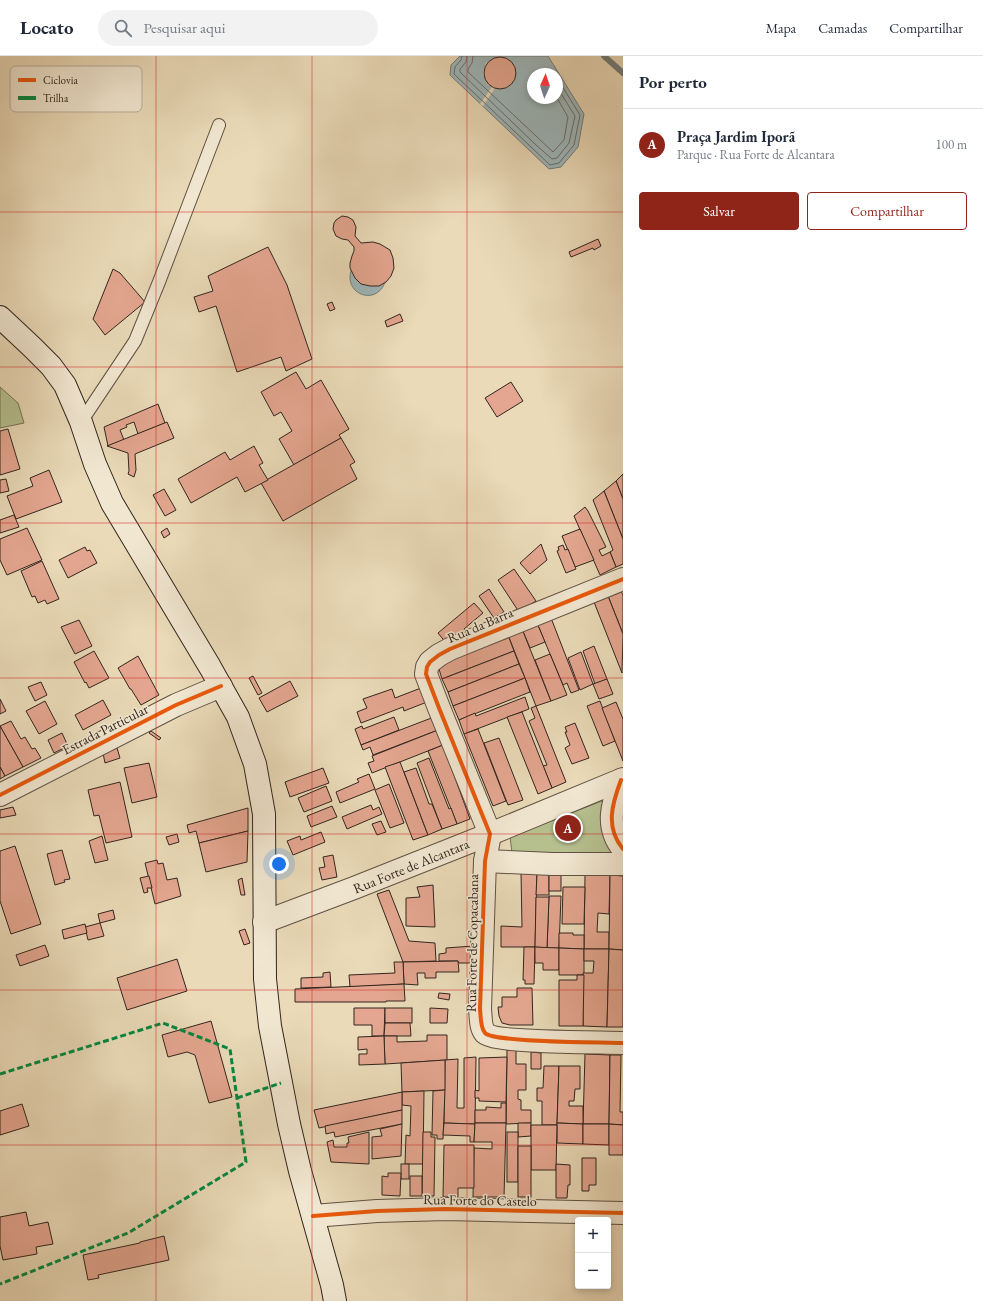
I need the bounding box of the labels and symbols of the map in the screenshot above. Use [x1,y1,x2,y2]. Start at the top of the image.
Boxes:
legend [10,66,142,112]
north arrow [527,68,563,104]
text: Ciclovia [43,73,78,87]
text: Trilha [43,91,69,105]
street label: Rua da Barra [444,603,516,647]
street label: Estrada Particular [59,699,151,758]
pin: A [555,813,581,843]
street label: Rua Forte de Alcantara [350,834,472,898]
your location [269,854,289,874]
street label: Rua Forte de Copacabana [462,873,482,1012]
street label: Rua Forte do Castelo [423,1190,537,1210]

